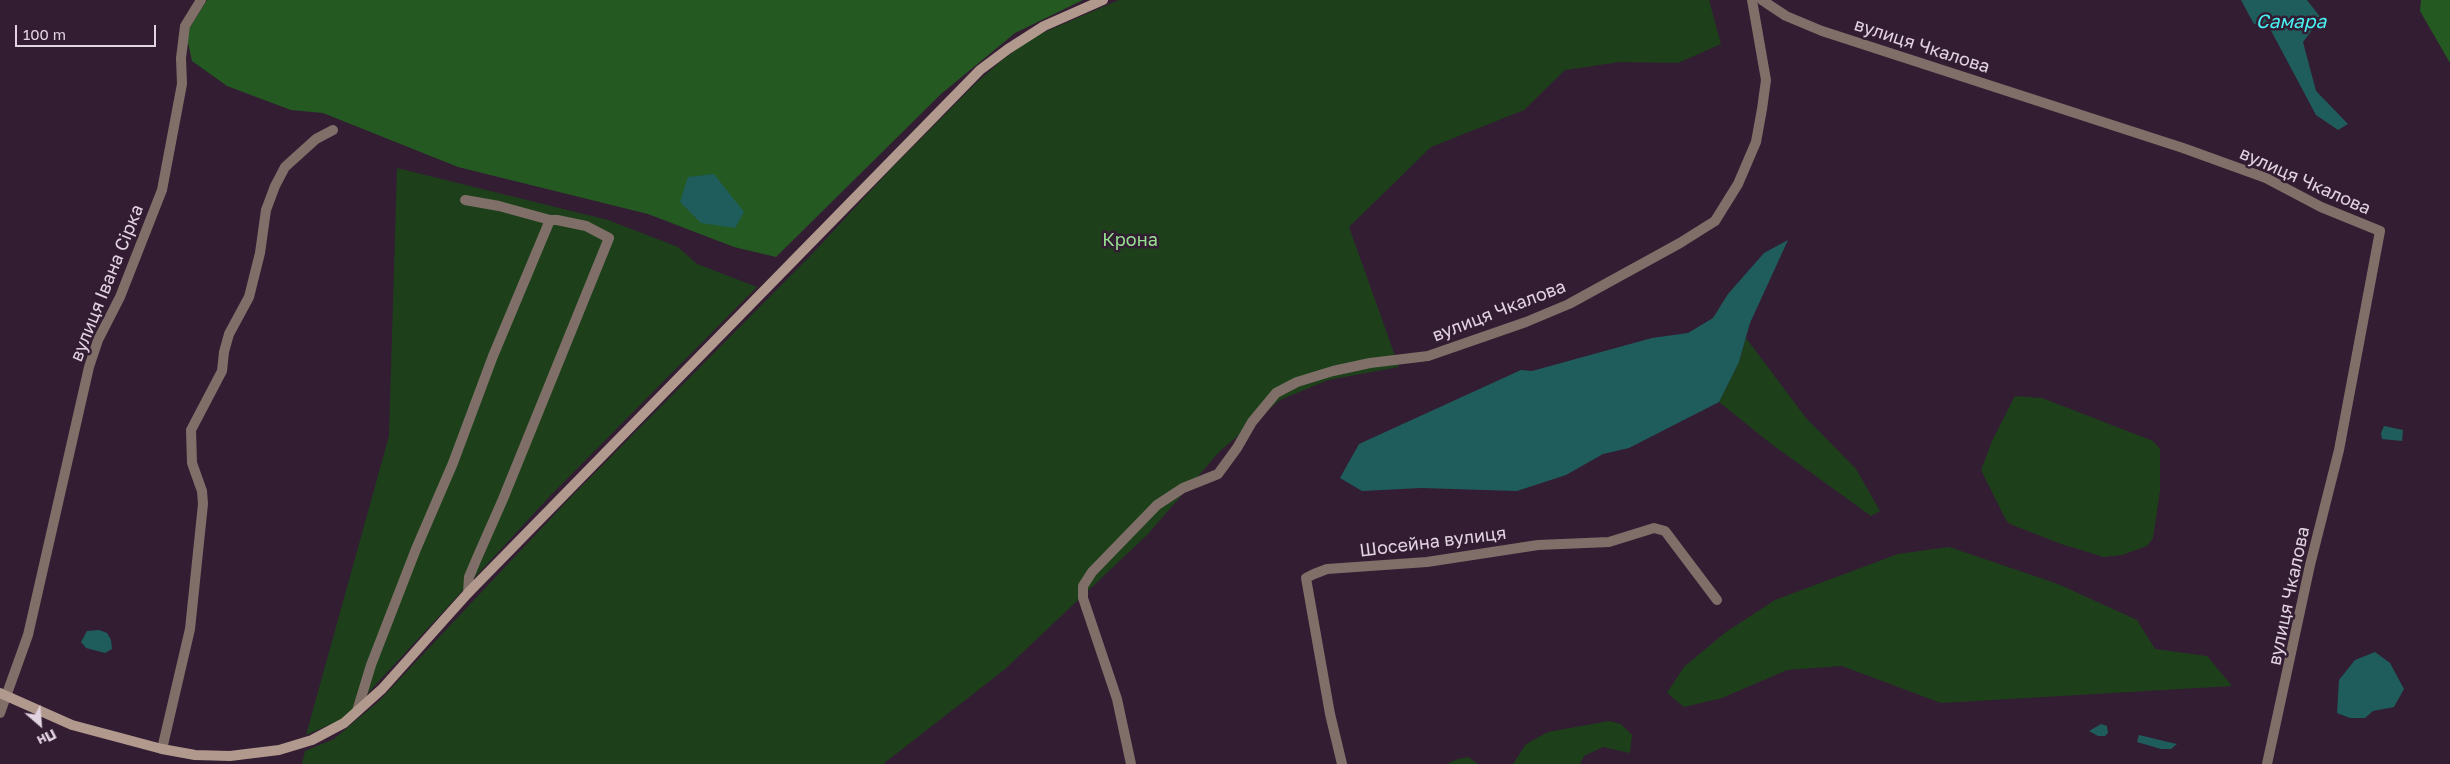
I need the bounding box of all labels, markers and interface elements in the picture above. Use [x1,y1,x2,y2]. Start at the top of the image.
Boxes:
water label: Самара [2256,11,2326,33]
street label: вулиця Чкалова [1852,14,1992,78]
scale bar [18,15,159,47]
text: 100 m [23,25,66,43]
street label: вулиця Чкалова [2236,142,2374,220]
street label: вулиця Івана Сірка [66,201,148,365]
park label: Крона [1102,229,1158,251]
street label: вулиця Чкалова [1429,276,1569,346]
street label: Шосейна вулиця [1358,522,1508,562]
street label: вулиця Чкалова [2264,525,2314,667]
north arrow [15,699,65,749]
text: Пн [35,726,59,750]

